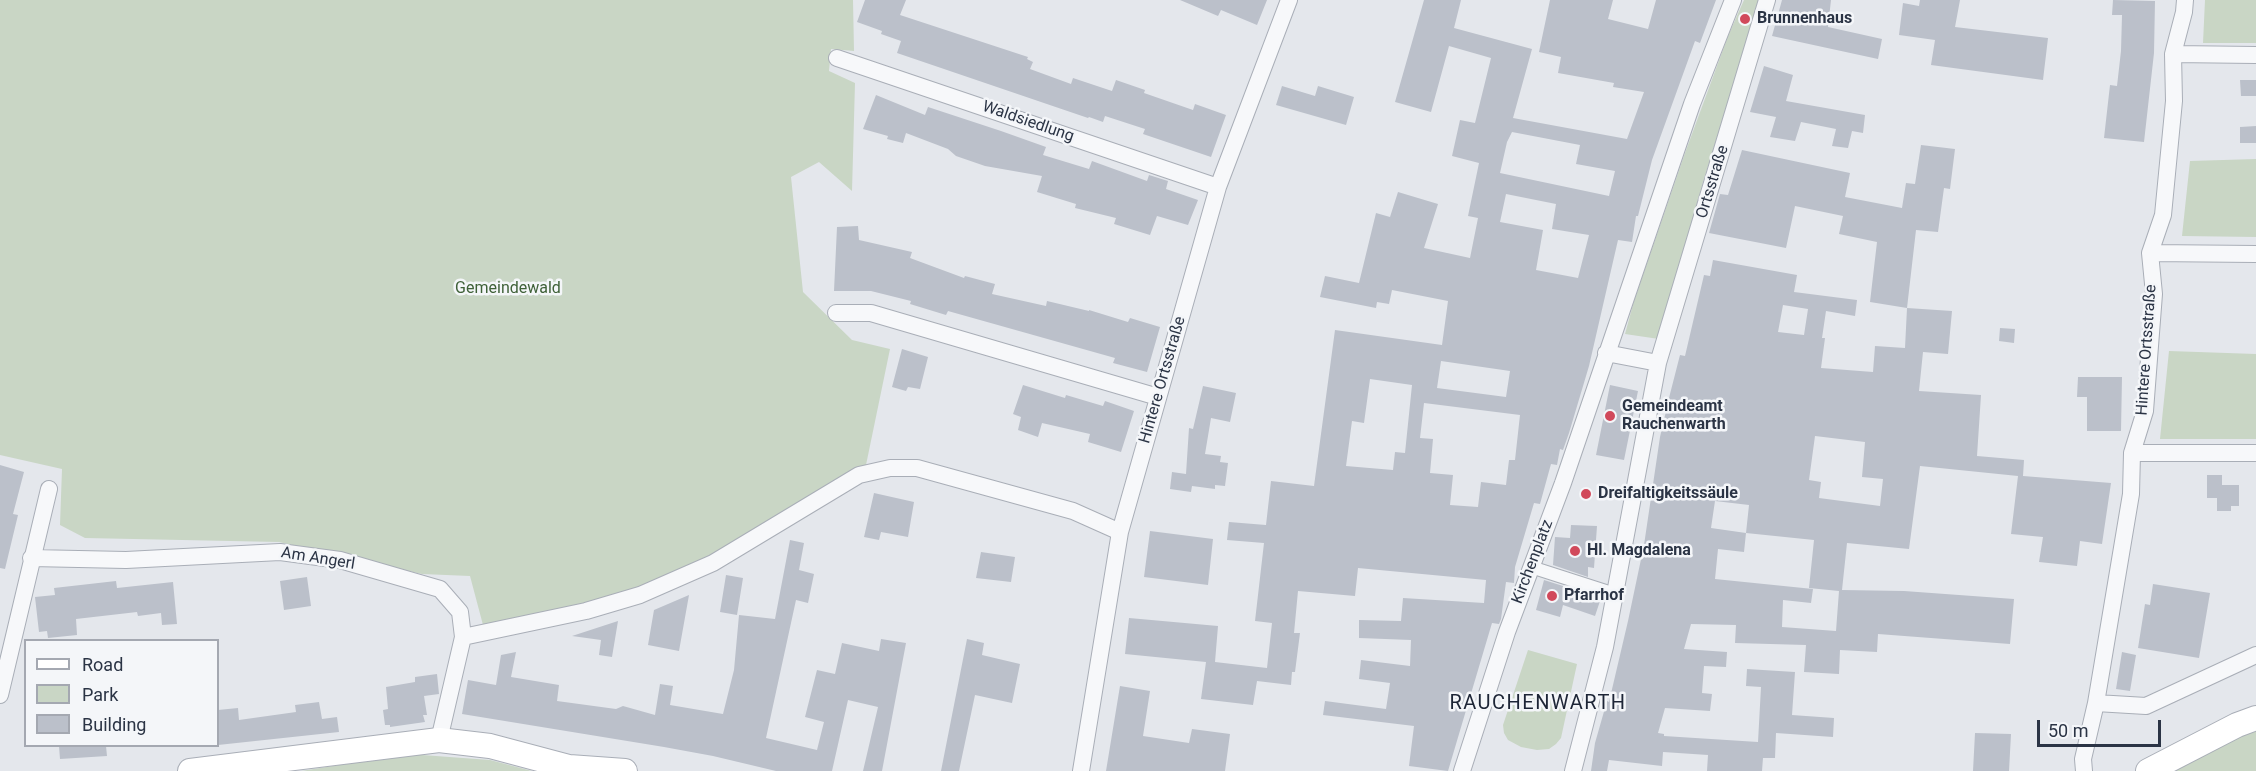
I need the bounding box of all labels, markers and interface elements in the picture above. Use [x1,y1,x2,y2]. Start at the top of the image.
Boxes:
place label: Brunnenhaus [1757,9,1852,29]
marker: Brunnenhaus [1738,12,1752,26]
street label: Waldsiedlung [980,97,1076,147]
street label: Ortsstraße [1693,143,1733,221]
park label: Gemeindewald [455,279,561,299]
street label: Hintere Ortsstraße [2133,284,2161,416]
street label: Hintere Ortsstraße [1136,314,1190,446]
place label: Gemeindeamt Rauchenwarth [1622,397,1726,435]
marker: Gemeindeamt Rauchenwarth [1603,409,1617,423]
place label: Dreifaltigkeitssäule [1598,484,1738,504]
marker: Dreifaltigkeitssäule [1579,487,1593,501]
street label: Kirchenplatz [1508,517,1558,607]
place label: Hl. Magdalena [1587,541,1691,561]
street label: Am Angerl [280,544,356,574]
marker: Hl. Magdalena [1568,544,1582,558]
place label: Pfarrhof [1564,586,1624,606]
marker: Pfarrhof [1545,589,1559,603]
legend [24,639,219,747]
text: Road [82,654,123,675]
text: Park [82,684,118,705]
district label: RAUCHENWARTH [1449,692,1627,716]
scale bar [2040,708,2164,746]
text: Building [82,714,146,735]
text: 50 m [2048,720,2088,741]

